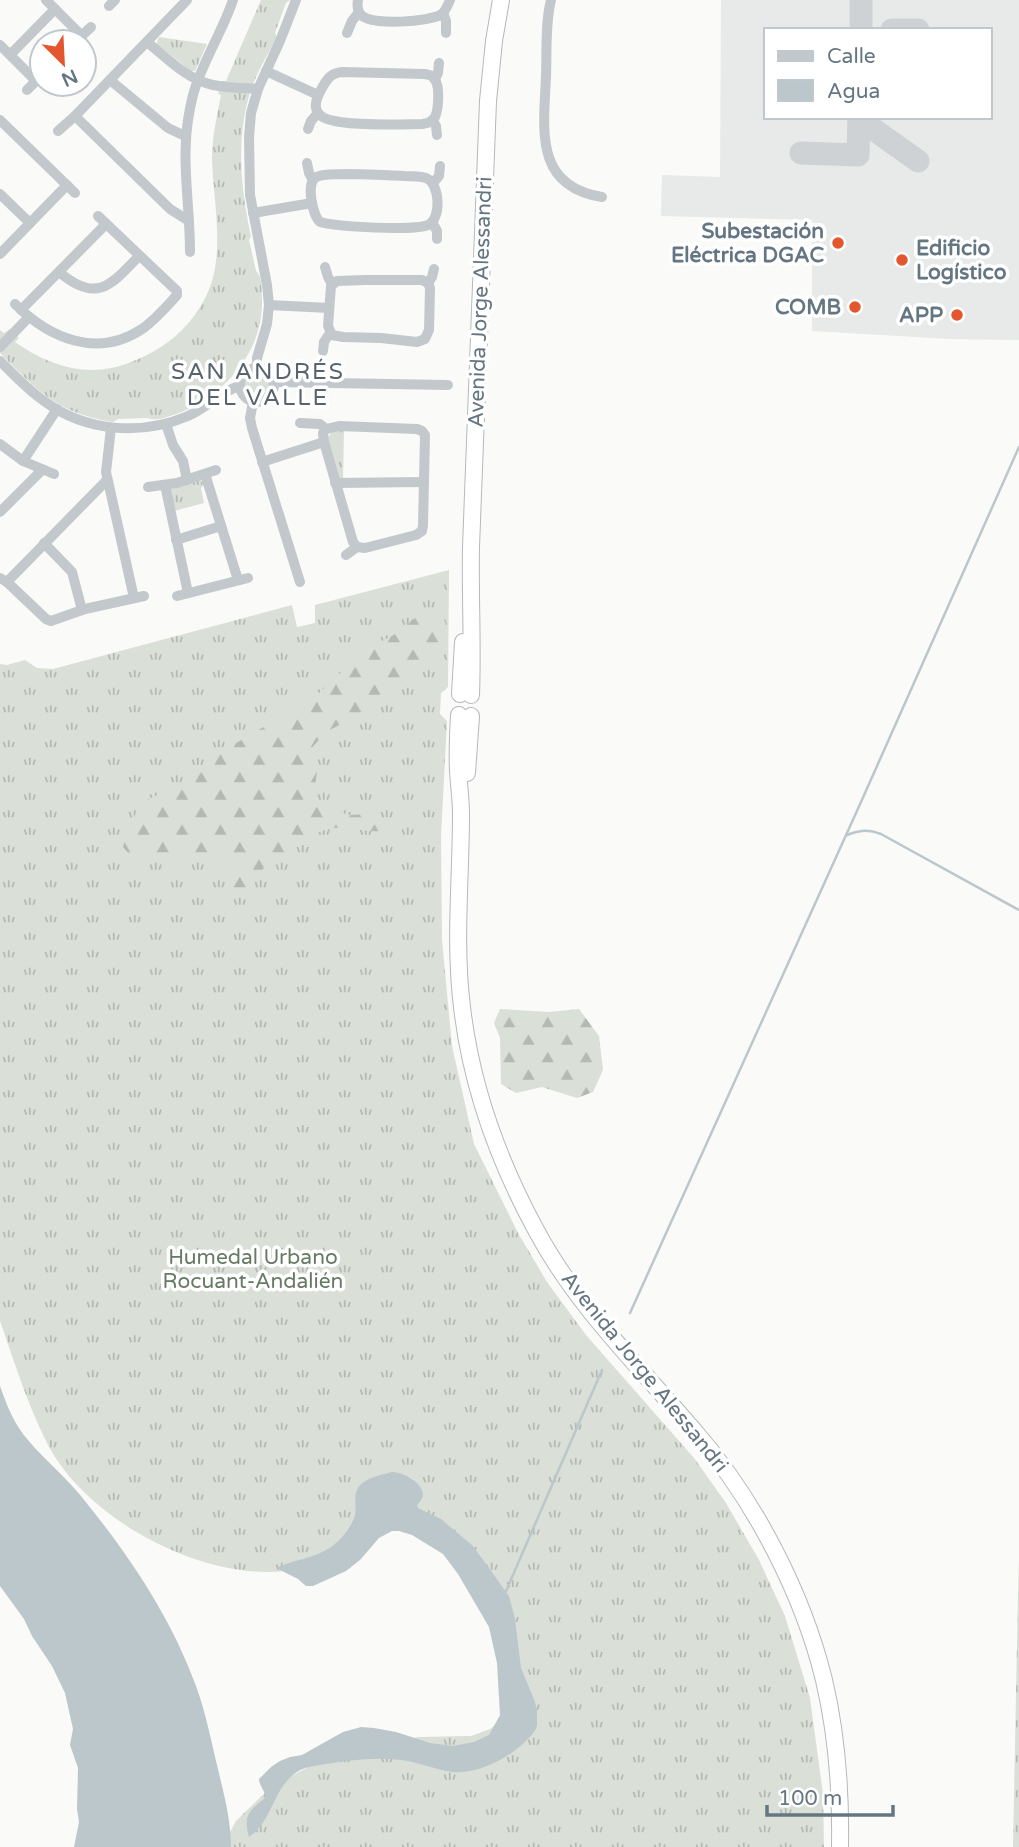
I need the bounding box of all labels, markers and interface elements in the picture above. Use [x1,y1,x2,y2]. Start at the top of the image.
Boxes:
north arrow [28,28,98,98]
legend [764,28,991,119]
text: Calle [827,44,876,69]
text: N [58,64,81,91]
text: Agua [827,79,880,104]
street label: Avenida Jorge Alessandri [464,176,497,428]
place label: Subestación Eléctrica DGAC [671,219,824,268]
marker: Subestación Eléctrica DGAC [830,235,846,251]
place label: Edificio Logístico [916,236,1007,285]
marker: Edificio Logístico [894,252,910,268]
place label: COMB [775,295,841,320]
marker: COMB [847,299,863,315]
place label: APP [899,303,943,328]
marker: APP [949,307,965,323]
district label: SAN ANDRÉS DEL VALLE [171,358,345,412]
park label: Humedal Urbano Rocuant-Andalién [163,1245,343,1294]
street label: Avenida Jorge Alessandri [556,1267,733,1478]
scale bar [767,1773,893,1817]
text: 100 m [778,1786,842,1811]

